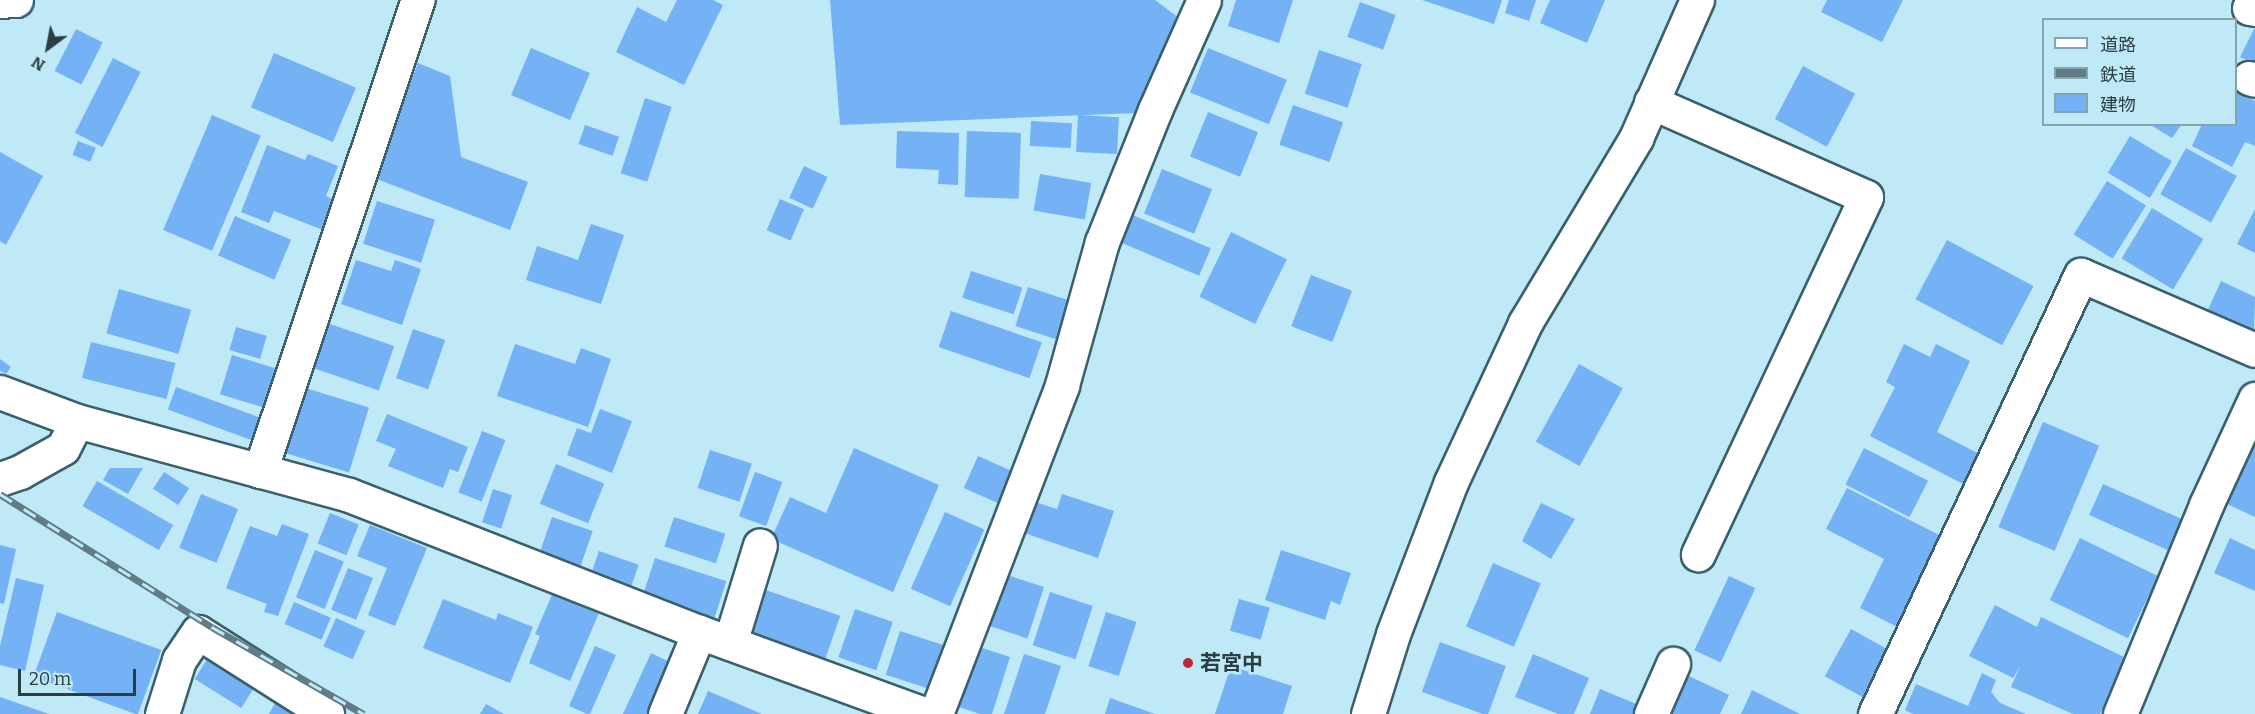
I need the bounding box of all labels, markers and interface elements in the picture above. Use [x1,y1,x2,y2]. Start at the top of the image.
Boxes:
north arrow [18,18,78,78]
legend [2042,18,2237,126]
text: 道路 [2100,34,2136,56]
text: N [28,52,48,75]
text: 鉄道 [2100,64,2136,86]
text: 建物 [2100,94,2136,116]
place label: 若宮中 [1200,650,1263,676]
marker: 若宮中 [1181,656,1195,670]
scale bar [21,657,140,695]
text: 20 m [29,668,71,690]

